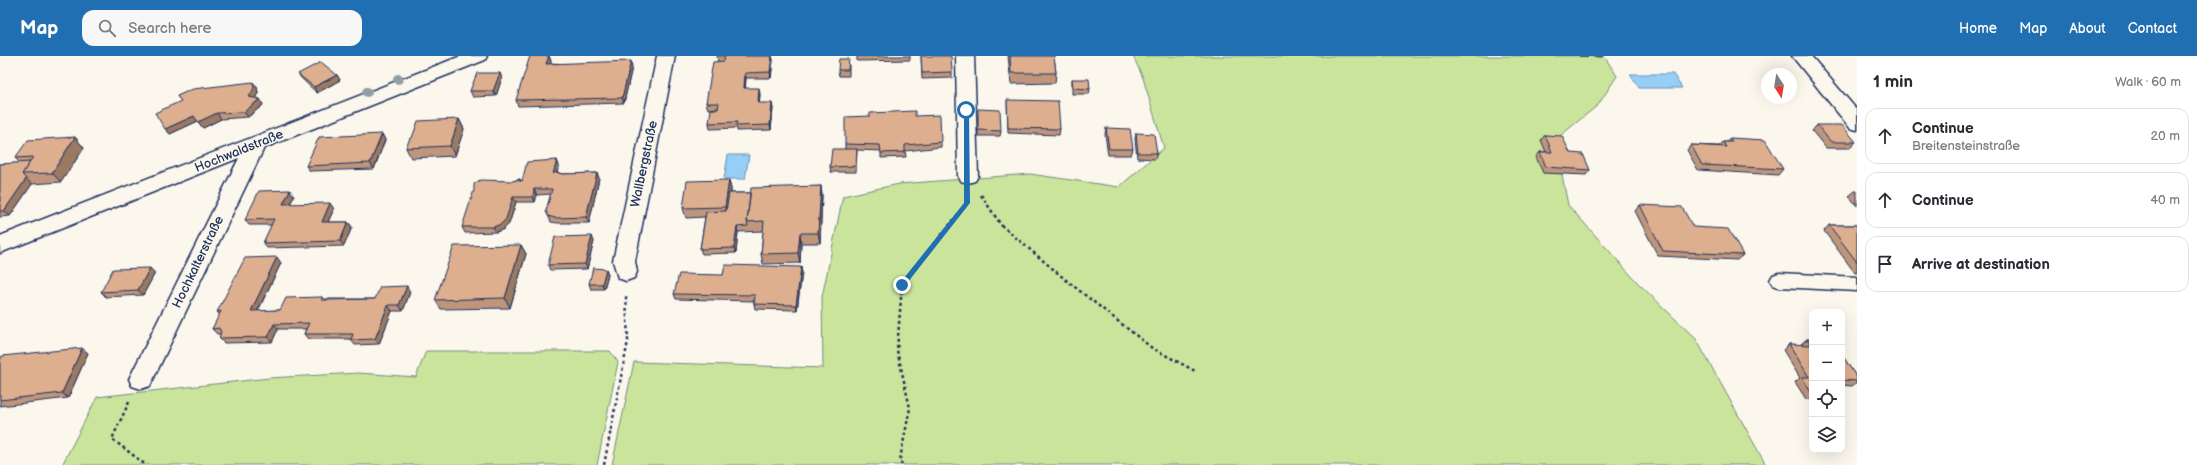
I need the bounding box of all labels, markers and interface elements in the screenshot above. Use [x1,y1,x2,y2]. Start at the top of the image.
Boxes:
search box [82,10,362,46]
text: Map [20,17,58,40]
icon: search [96,17,118,39]
text: Search here [128,19,211,38]
text: Home [1959,20,1997,37]
text: Map [2019,20,2047,37]
text: About [2069,20,2106,37]
text: Contact [2128,20,2177,37]
north arrow [1761,68,1797,104]
text: 1 min [1873,72,1913,92]
text: Walk · 60 m [2115,74,2181,90]
route start [957,101,975,119]
street label: Wallbergstraße [627,119,661,209]
text: Continue [1912,119,1974,138]
icon: ahead [1874,125,1896,147]
street label: Hochwaldstraße [192,126,286,176]
text: 20 m [2150,128,2180,144]
text: Breitensteinstraße [1912,138,2020,154]
icon: ahead [1874,189,1896,211]
text: Continue [1912,191,1974,210]
text: 40 m [2150,192,2180,208]
street label: Hochkalterstraße [169,213,227,311]
icon: arrive [1874,253,1896,275]
text: Arrive at destination [1912,255,2050,274]
route end [893,276,911,294]
map controls [1809,309,1845,453]
button: + [1809,309,1845,345]
button: − [1809,345,1845,381]
button: locate [1809,381,1845,417]
button: layers [1809,417,1845,453]

